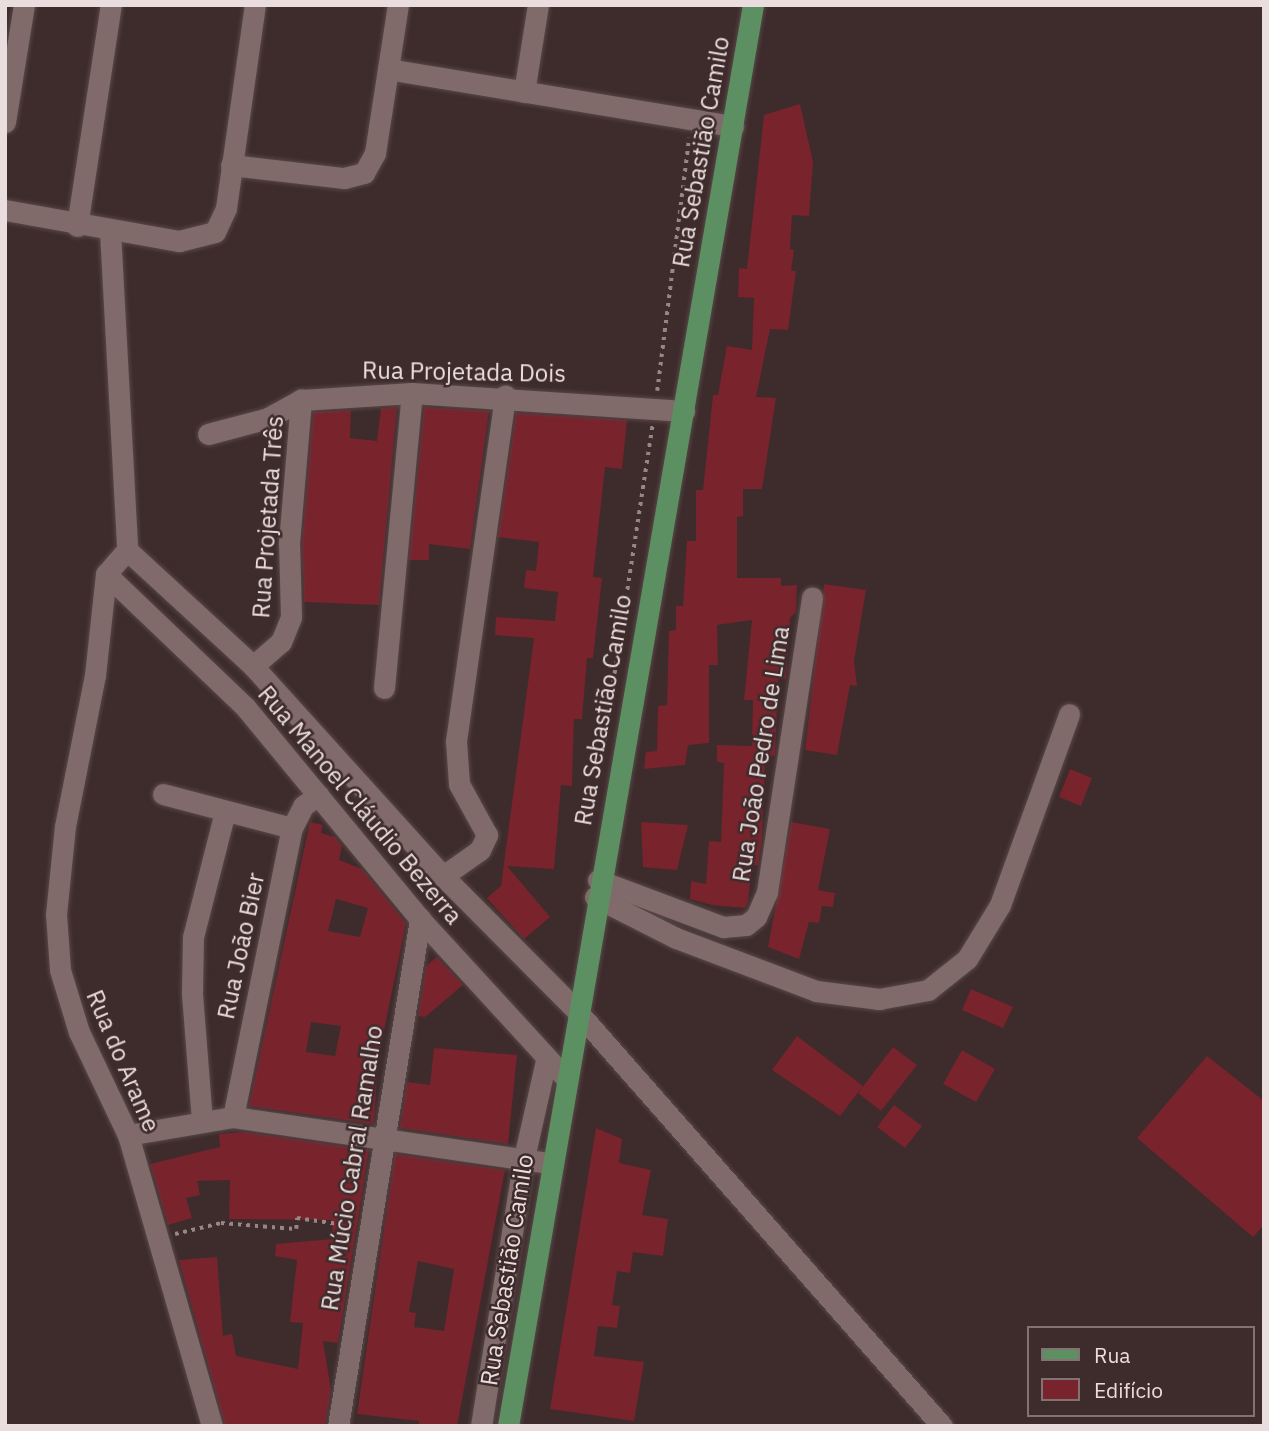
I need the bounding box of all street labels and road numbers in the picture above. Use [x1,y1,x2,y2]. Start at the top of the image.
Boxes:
street label: Rua Sebastião Camilo [667,34,735,270]
street label: Rua Projetada Dois [362,356,566,388]
street label: Rua Projetada Três [247,415,289,619]
street label: Rua Sebastião Camilo [569,592,637,828]
street label: Rua João Pedro de Lima [727,624,795,884]
street label: Rua Manoel Cláudio Bezerra [252,680,468,930]
street label: Rua João Bier [211,870,271,1022]
street label: Rua do Arame [80,986,166,1136]
street label: Rua Múcio Cabral Ramalho [315,1023,389,1313]
street label: Rua Sebastião Camilo [474,1152,540,1388]

